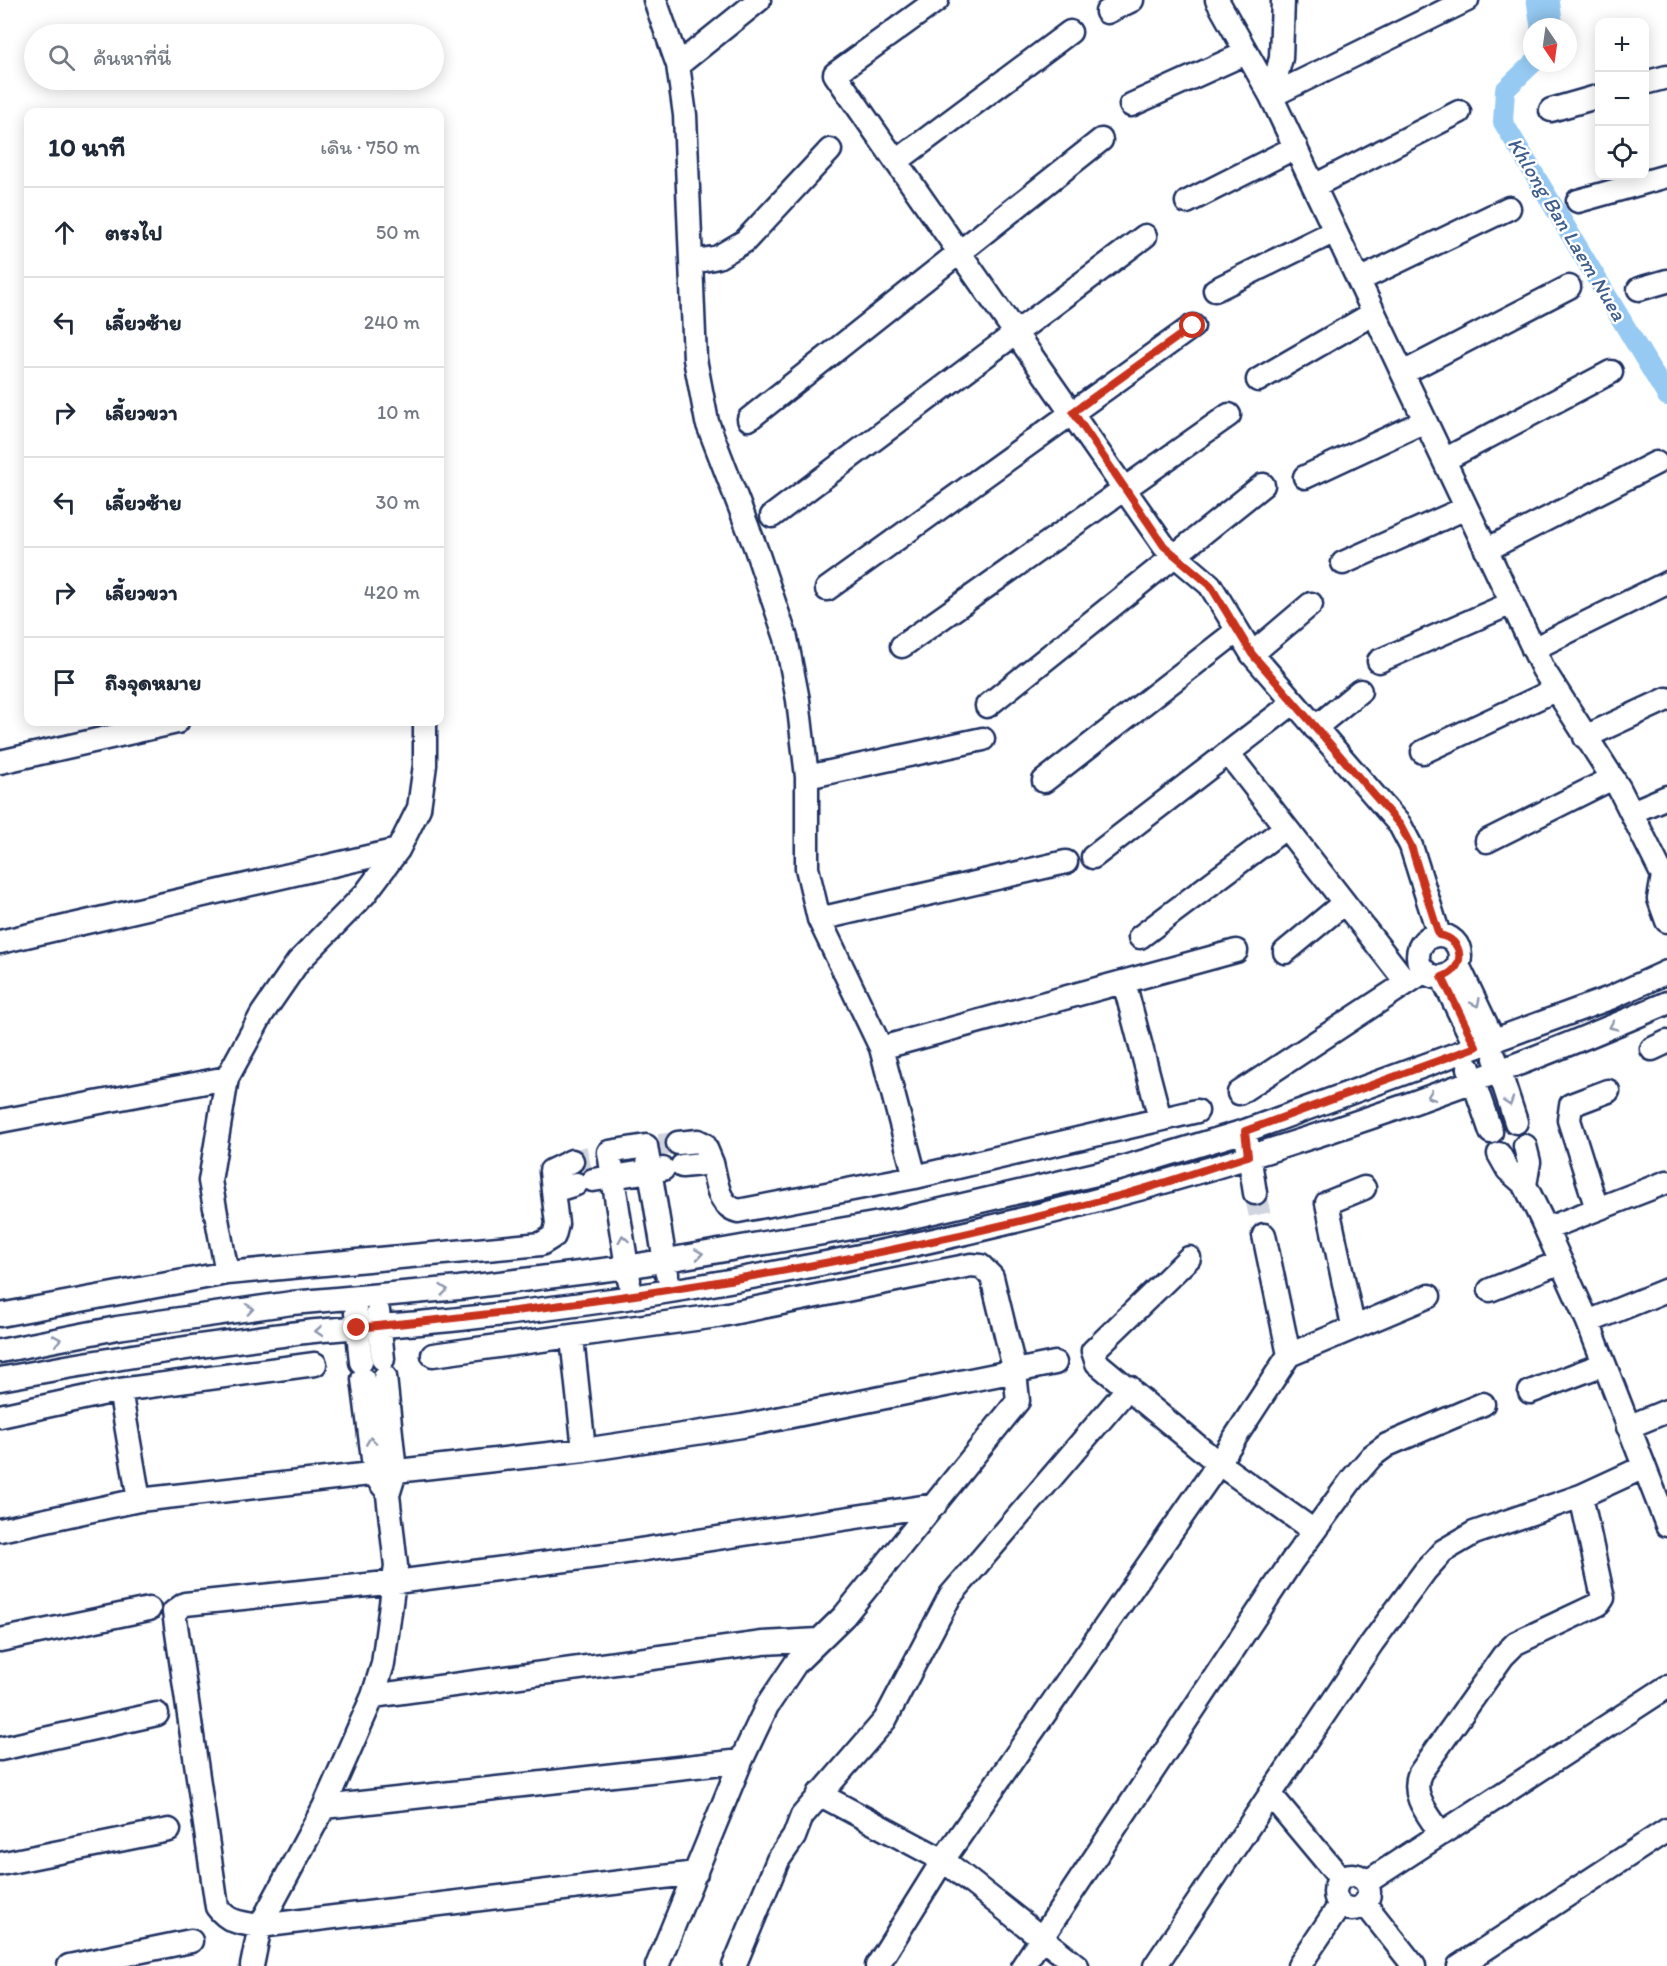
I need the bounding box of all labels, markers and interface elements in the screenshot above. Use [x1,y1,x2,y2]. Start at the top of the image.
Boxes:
north arrow [1523,18,1577,72]
map controls [1595,18,1649,180]
button: + [1595,18,1649,72]
search box [24,24,444,90]
icon: search [45,41,78,74]
text: ค้นหาที่นี่ [93,44,171,71]
button: − [1595,72,1649,126]
button: locate [1595,126,1649,180]
text: 10 นาที [48,131,125,163]
water label: Khlong Ban Laem Nuea [1503,133,1632,325]
text: เดิน · 750 m [320,135,420,159]
icon: ahead [48,216,81,249]
text: ตรงไป [105,219,163,246]
text: 50 m [376,220,420,244]
icon: left [48,306,81,339]
text: เลี้ยวซ้าย [105,309,181,336]
text: 240 m [364,310,420,334]
route start [1179,312,1205,338]
icon: right [48,396,81,429]
text: เลี้ยวขวา [105,399,178,426]
text: 10 m [377,400,420,424]
icon: left [48,486,81,519]
text: เลี้ยวซ้าย [105,489,181,516]
text: 30 m [375,490,420,514]
icon: right [48,576,81,609]
text: เลี้ยวขวา [105,579,178,606]
text: 420 m [364,580,420,604]
icon: arrive [48,666,81,699]
text: ถึงจุดหมาย [105,669,201,696]
one-way arrow [1469,996,1481,1007]
one-way arrow [1609,1019,1620,1031]
one-way arrow [1426,1089,1437,1102]
one-way arrow [1502,1096,1515,1107]
one-way arrow [617,1234,629,1244]
one-way arrow [695,1249,704,1261]
one-way arrow [439,1284,448,1297]
one-way arrow [245,1303,254,1315]
route end [343,1314,369,1340]
one-way arrow [315,1324,324,1337]
one-way arrow [52,1334,62,1347]
one-way arrow [365,1436,377,1445]

